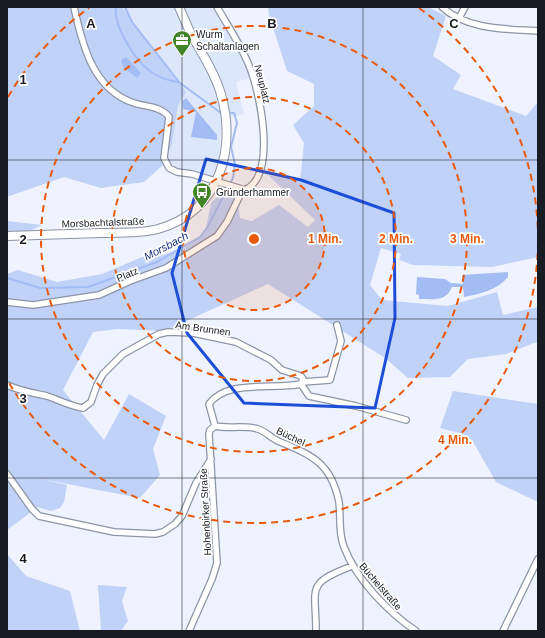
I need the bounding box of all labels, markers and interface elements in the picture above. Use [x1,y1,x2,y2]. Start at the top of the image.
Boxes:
text: A [86,16,96,31]
text: B [267,16,277,31]
text: C [449,16,459,31]
office icon: Wurm Schaltanlagen [171,29,193,57]
place label: Wurm Schaltanlagen [196,29,259,52]
street label: Neuplatz [252,64,273,105]
text: 1 [19,72,27,87]
bus stop icon: Gründerhammer [191,181,213,209]
place label: Gründerhammer [216,187,290,198]
street label: Morsbachtalstraße [61,216,145,229]
water label: Morsbach [142,229,190,263]
text: 2 [19,232,27,247]
centre of rings [247,232,261,246]
text: 1 Min. [308,232,342,246]
text: 2 Min. [379,232,413,246]
text: 3 Min. [450,232,484,246]
street label: Platz [115,265,140,284]
street label: Am Brunnen [175,319,231,338]
text: 3 [19,391,27,406]
street label: Büchel [275,425,307,448]
text: 4 Min. [438,433,472,447]
street label: Hohenbirker Straße [198,468,213,556]
text: 4 [19,551,27,566]
street label: Büchelstraße [357,560,404,612]

